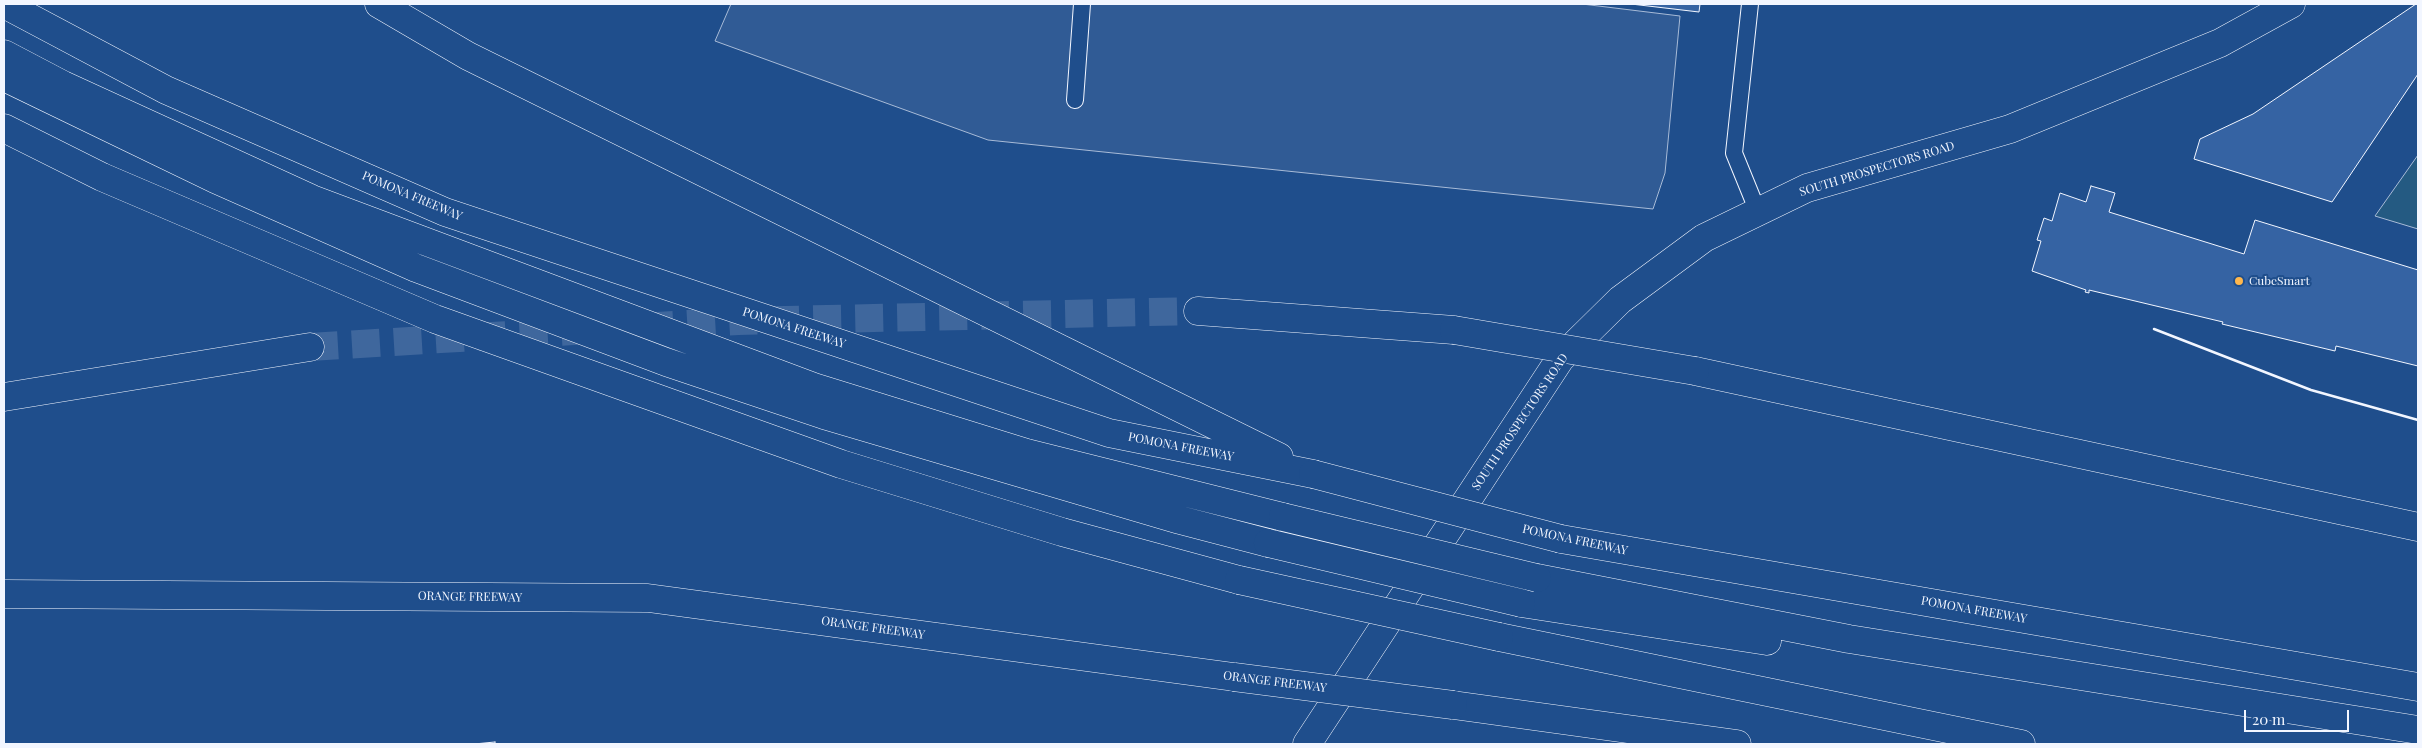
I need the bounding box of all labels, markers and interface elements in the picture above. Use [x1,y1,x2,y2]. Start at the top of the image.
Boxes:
street label: SOUTH PROSPECTORS ROAD [1798,138,1956,200]
street label: POMONA FREEWAY [360,168,464,224]
place label: CubeSmart [2249,274,2310,288]
marker: CubeSmart [2233,275,2245,287]
street label: POMONA FREEWAY [741,305,847,351]
street label: SOUTH PROSPECTORS ROAD [1469,351,1571,493]
street label: POMONA FREEWAY [1127,430,1235,464]
street label: POMONA FREEWAY [1521,522,1629,558]
street label: ORANGE FREEWAY [418,589,522,605]
street label: POMONA FREEWAY [1920,594,2028,626]
street label: ORANGE FREEWAY [820,614,926,642]
street label: ORANGE FREEWAY [1222,668,1328,696]
scale bar [2247,700,2352,732]
text: 20 m [2252,709,2285,729]

